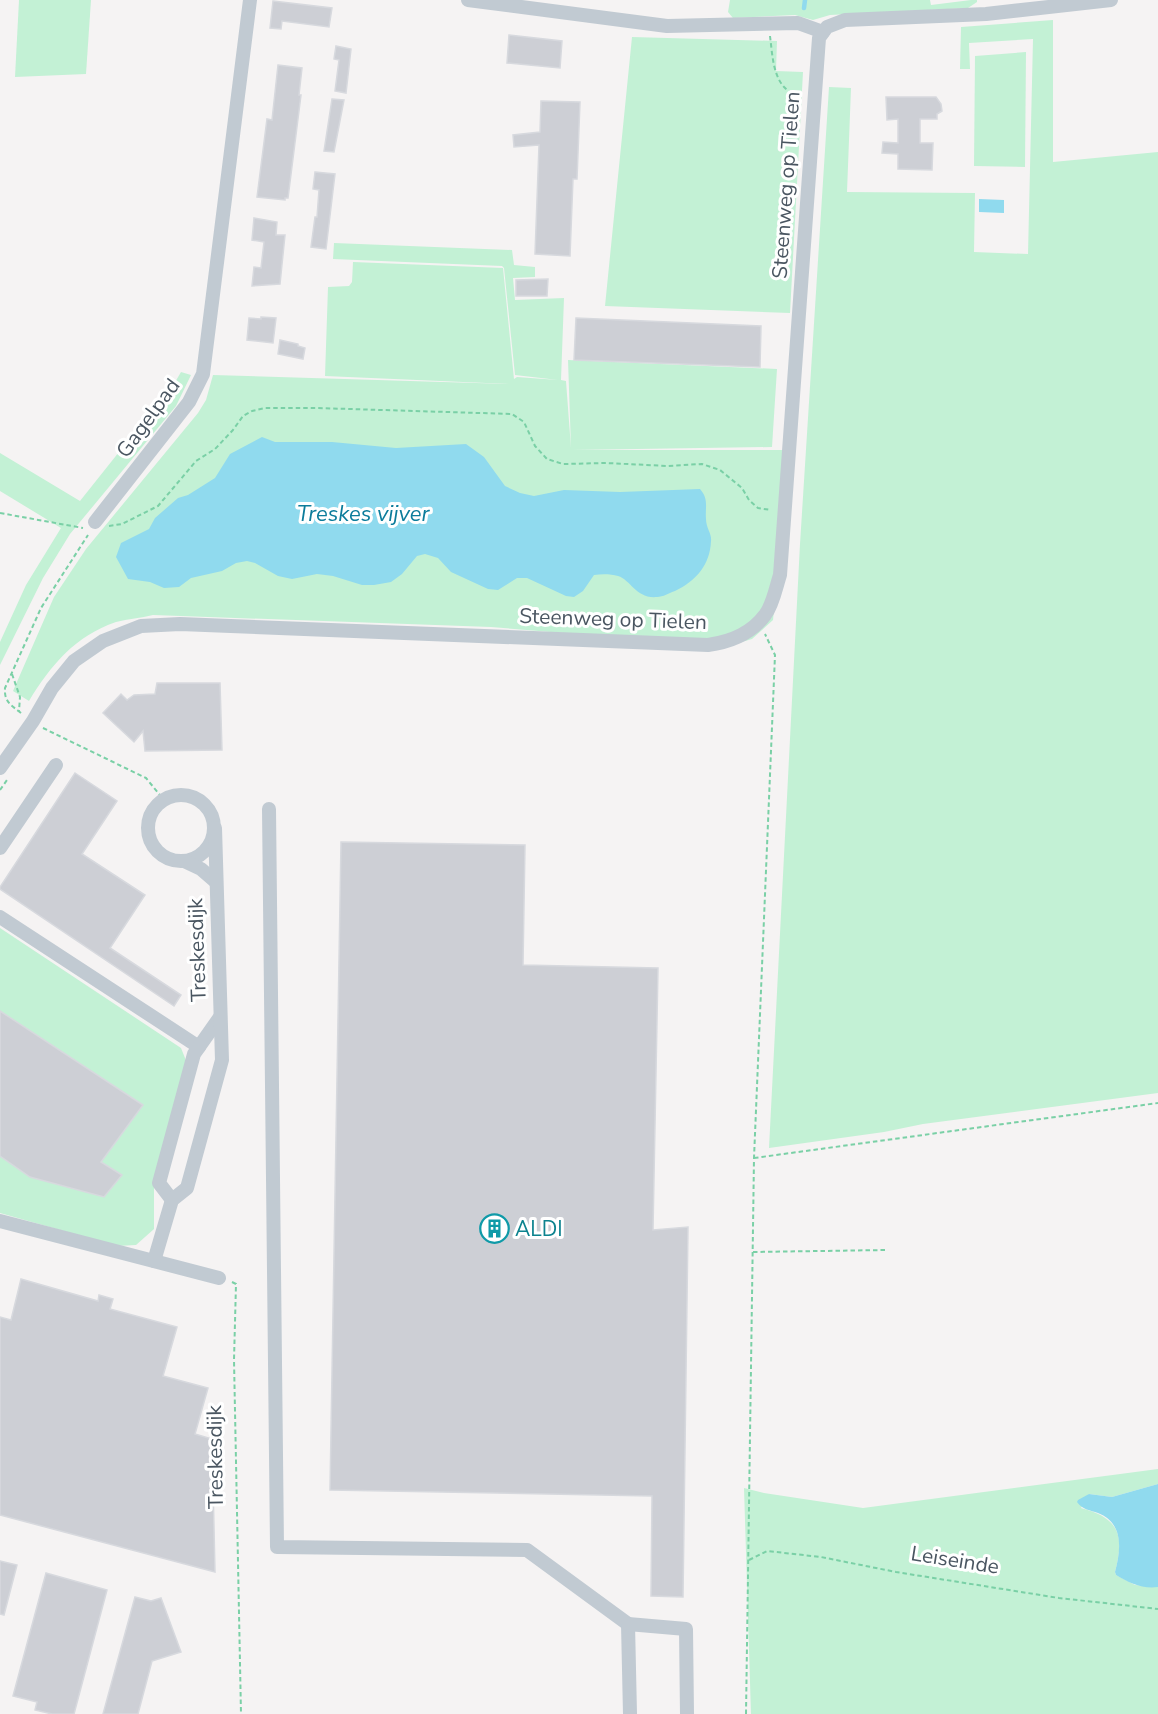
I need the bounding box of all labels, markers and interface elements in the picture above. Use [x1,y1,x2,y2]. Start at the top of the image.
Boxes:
street label: Steenweg op Tielen [765,90,807,280]
street label: Gagelpad [110,373,186,463]
water label: Treskes vijver [297,499,430,529]
street label: Steenweg op Tielen [519,602,707,636]
street label: Treskesdijk [181,897,213,1002]
building icon: ALDI [478,1213,510,1245]
place label: ALDI [515,1215,563,1243]
street label: Treskesdijk [200,1404,230,1509]
street label: Leiseinde [909,1539,1001,1581]

